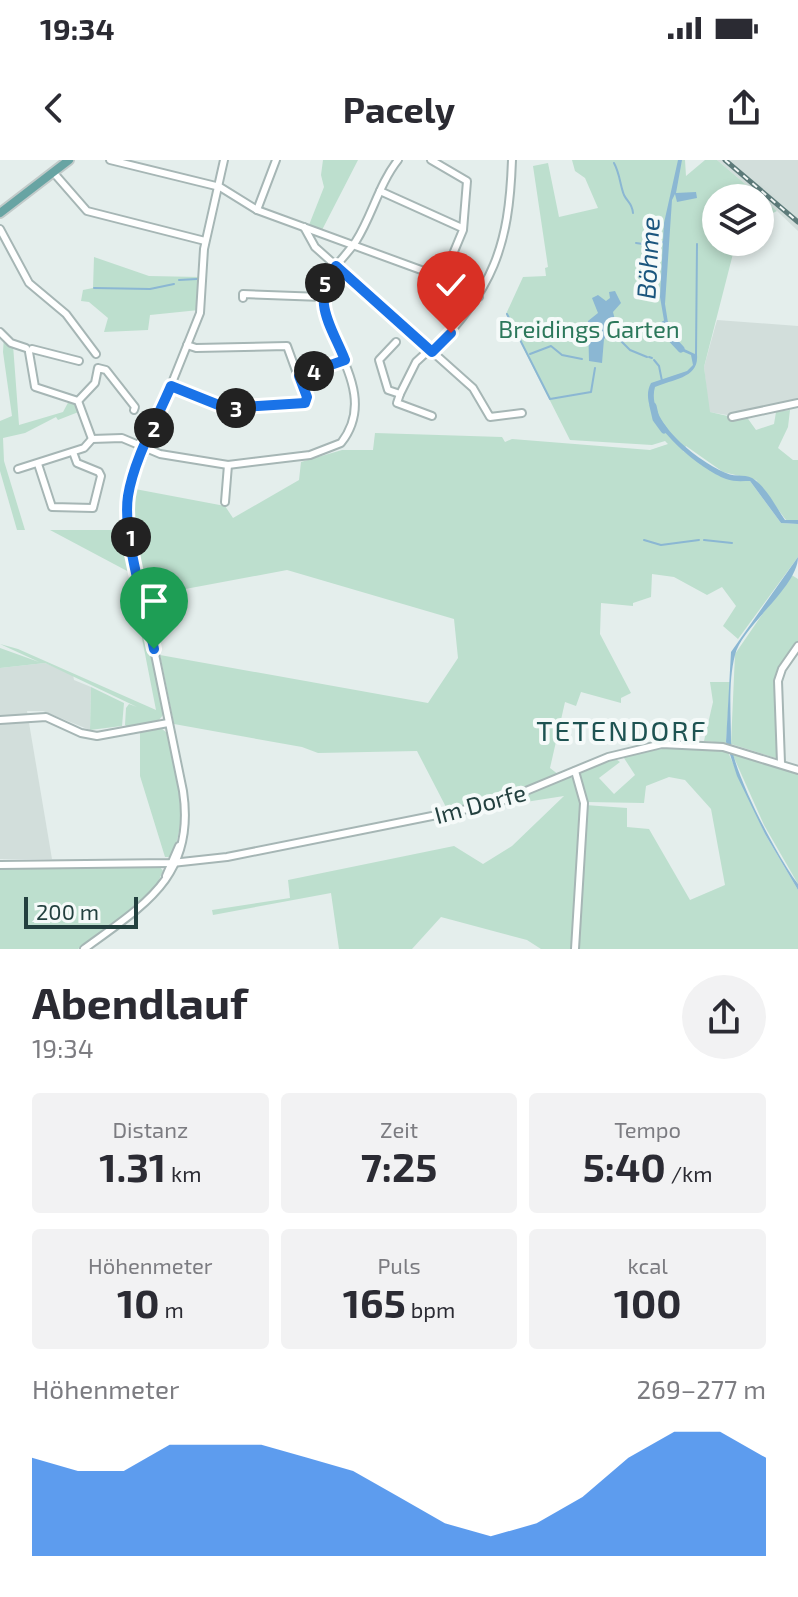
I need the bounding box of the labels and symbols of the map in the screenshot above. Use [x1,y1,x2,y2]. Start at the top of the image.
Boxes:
water label: Böhme [629,216,665,300]
pin [417,251,485,333]
pin: 5 [305,263,345,303]
park label: Breidings Garten [498,314,680,343]
pin: 4 [294,351,334,391]
pin: 3 [216,388,256,428]
pin: 2 [134,408,174,448]
pin: 1 [111,517,151,557]
pin [120,567,188,649]
district label: TETENDORF [536,713,708,747]
street label: Im Dorfe [431,777,529,829]
scale bar [24,893,138,929]

